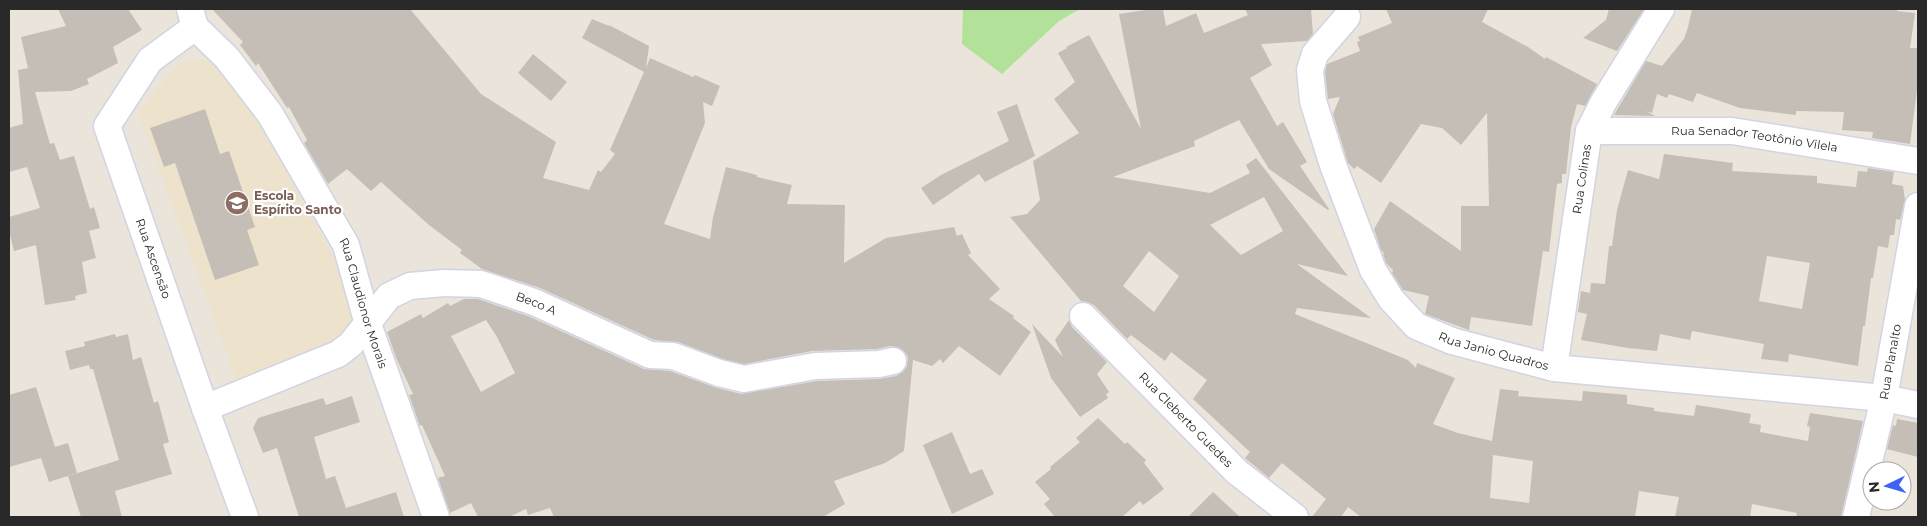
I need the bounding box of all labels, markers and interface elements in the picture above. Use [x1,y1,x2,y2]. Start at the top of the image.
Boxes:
street label: Rua Senador Teotônio Vilela [1671,123,1839,155]
street label: Rua Colinas [1569,143,1594,215]
place label: Escola Espírito Santo [254,188,342,217]
school or university icon: Escola Espírito Santo [224,190,250,216]
street label: Rua Ascensão [133,216,174,301]
street label: Rua Claudionor Morais [336,235,391,371]
street label: Beco A [514,288,559,318]
street label: Rua Planalto [1876,323,1904,401]
street label: Rua Janio Quadros [1436,328,1551,373]
street label: Rua Cleberto Guedes [1136,369,1236,470]
north arrow [1862,461,1912,511]
text: N [1865,481,1884,494]

